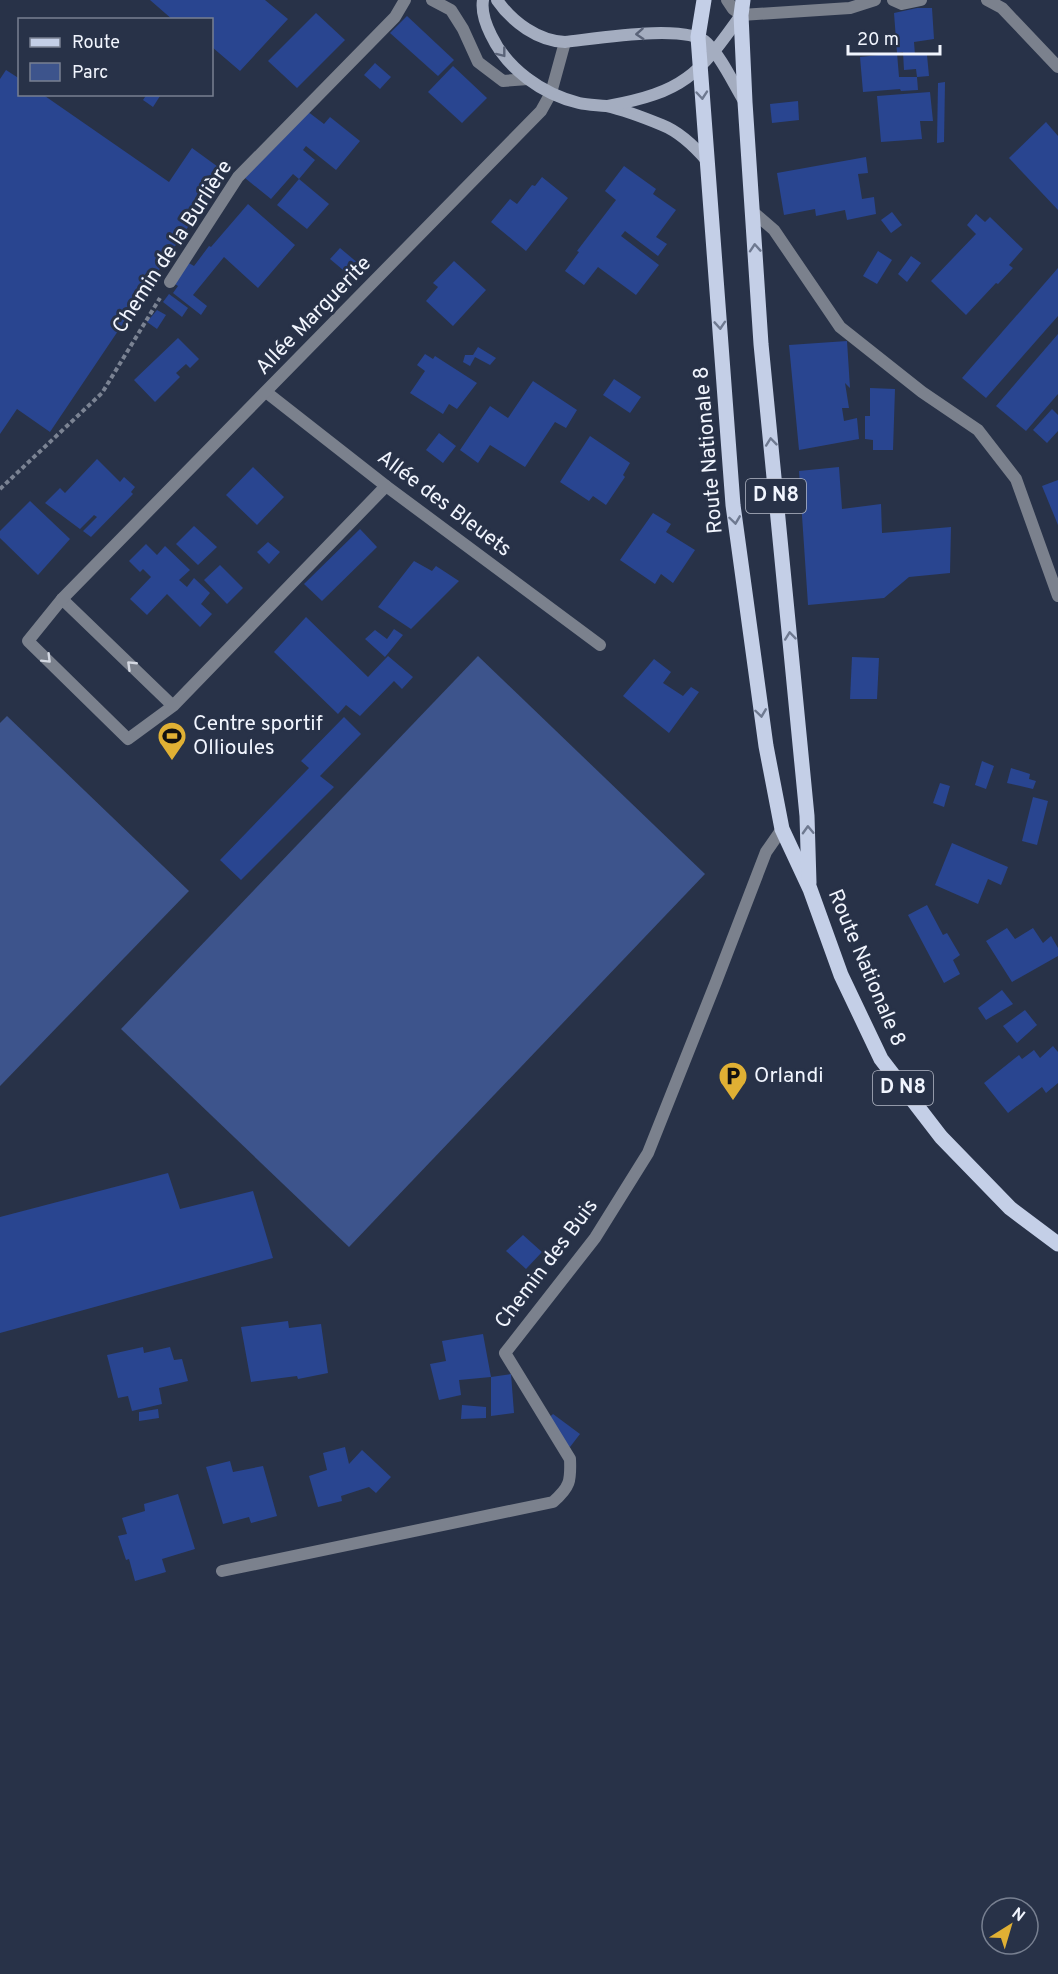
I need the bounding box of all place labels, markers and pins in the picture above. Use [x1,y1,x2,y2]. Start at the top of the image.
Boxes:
place label: Centre sportif Ollioules [193,711,323,762]
sports icon: Centre sportif Ollioules [156,720,188,762]
parking icon: Orlandi [717,1060,749,1102]
place label: Orlandi [754,1063,824,1090]

